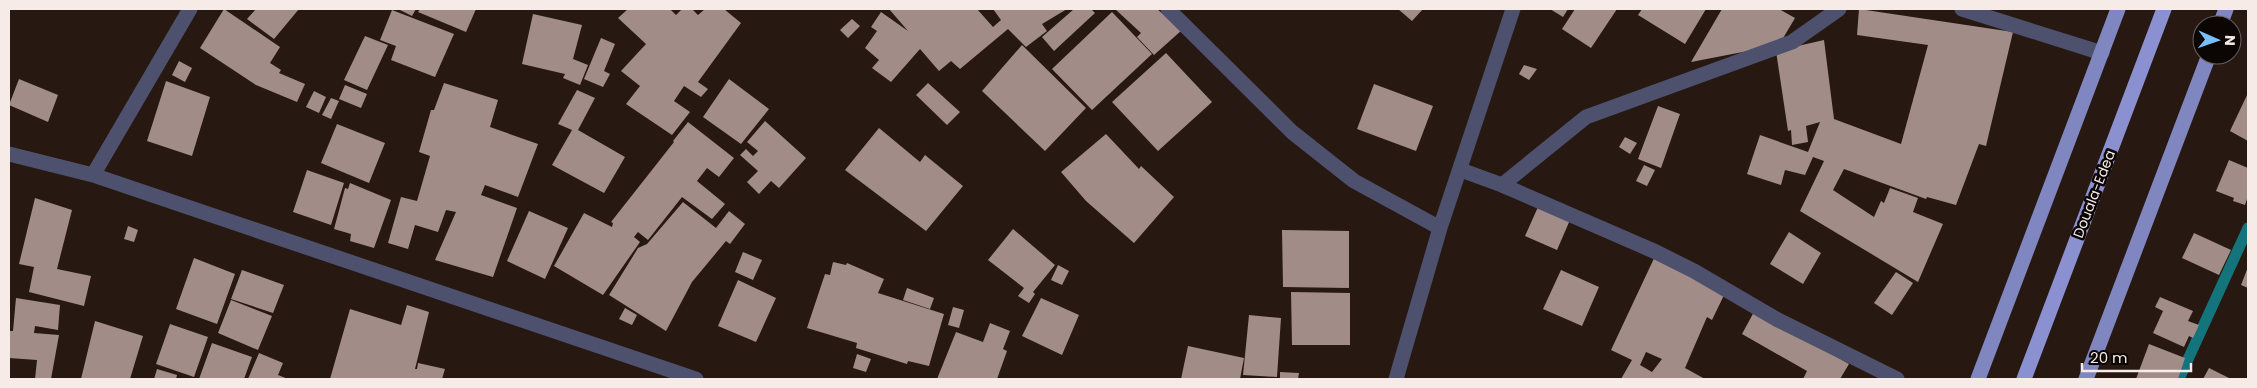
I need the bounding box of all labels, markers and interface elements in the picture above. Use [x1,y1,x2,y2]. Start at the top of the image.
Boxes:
north arrow [2192,15,2242,65]
text: N [2220,35,2240,46]
street label: Douala-Edea [2068,147,2120,241]
scale bar [2082,340,2191,372]
text: 20 m [2090,347,2128,368]

